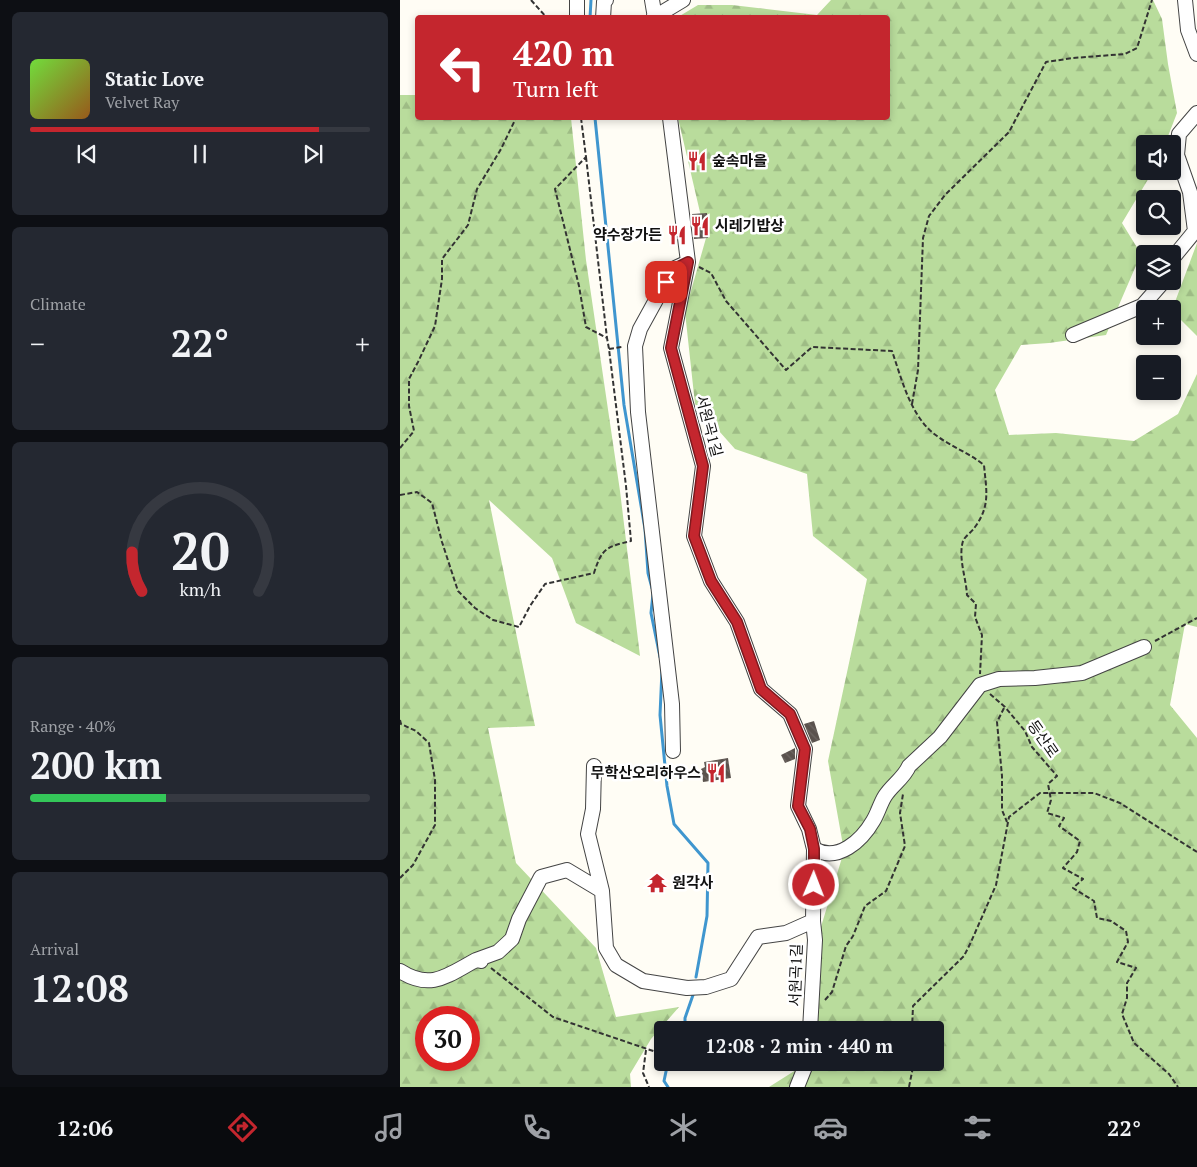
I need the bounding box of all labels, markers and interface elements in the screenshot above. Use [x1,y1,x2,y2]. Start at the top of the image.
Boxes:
text: 420 m [513,30,614,76]
icon: left [430,35,495,100]
text: Static Love [105,66,204,91]
text: Turn left [513,74,599,103]
text: Velvet Ray [105,91,179,113]
map controls [1136,135,1181,400]
button: sound [1136,135,1181,180]
icon: previous [73,140,101,168]
icon: pause [186,140,214,168]
icon: next [299,140,327,168]
restaurant icon: 숲속마을 [686,150,708,172]
place label: 숲속마을 [712,150,767,170]
button: search [1136,190,1181,235]
restaurant icon: 시레기밥상 [689,215,711,237]
place label: 시레기밥상 [715,215,784,235]
place label: 약수장가든 [593,224,662,244]
restaurant icon: 약수장가든 [666,224,688,246]
button: layers [1136,245,1181,290]
pin [645,261,687,303]
icon: arrive [652,268,680,296]
text: Climate [30,293,86,315]
button: + [1136,300,1181,345]
text: 22° [171,318,229,368]
text: − [30,325,45,362]
text: + [355,325,370,362]
button: − [1136,355,1181,400]
street label: 서원곡1길 [692,393,728,459]
text: 20 [171,516,229,585]
text: km/h [179,577,221,601]
text: Range · 40% [30,715,116,737]
street label: 등산로 [1024,716,1064,761]
text: 200 km [30,740,162,790]
place label: 무학산오리하우스 [591,762,701,782]
restaurant icon: 무학산오리하우스 [705,762,727,784]
position arrow [787,858,839,910]
temple icon: 원각사 [646,872,668,894]
place label: 원각사 [672,872,714,892]
text: Arrival [30,938,79,960]
street label: 서원곡1길 [784,943,806,1007]
text: 12:08 [30,963,129,1013]
speed limit sign: 30 [415,1006,480,1071]
text: 12:08 · 2 min · 440 m [705,1033,893,1058]
icon: directions [225,1110,260,1145]
icon: music [372,1110,407,1145]
icon: phone [519,1110,554,1145]
icon: climate [666,1110,701,1145]
icon: car [813,1110,848,1145]
icon: filters [960,1110,995,1145]
text: 12:06 [56,1113,113,1142]
text: 22° [1107,1113,1141,1142]

